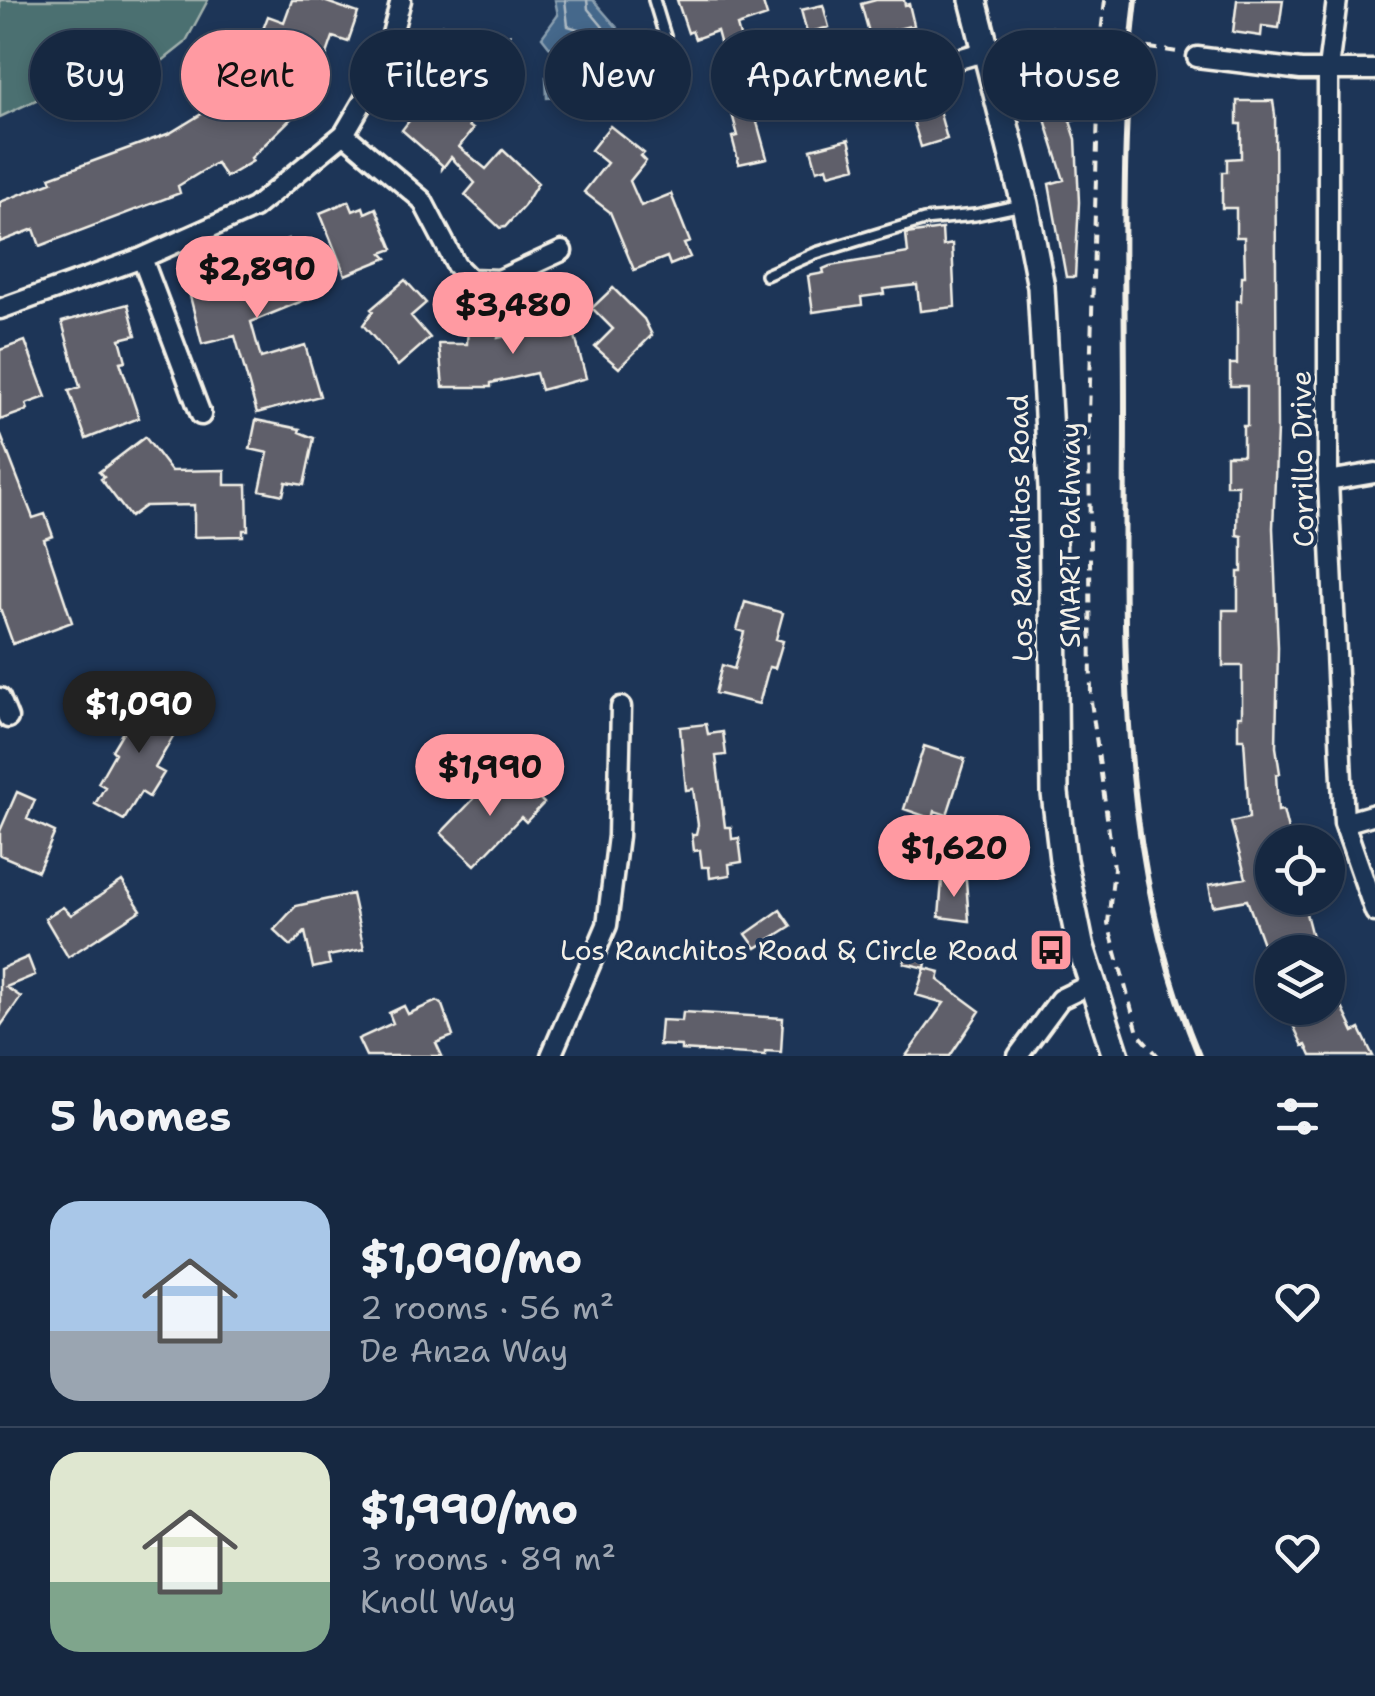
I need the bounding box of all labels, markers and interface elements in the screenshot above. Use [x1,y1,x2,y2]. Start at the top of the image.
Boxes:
chip: Buy [30,30,161,120]
chip: Rent [181,30,330,120]
chip: Filters [350,30,525,120]
chip: New [545,30,691,120]
chip: Apartment [711,30,963,120]
chip: House [983,30,1156,120]
pin: $2,890 [176,236,338,321]
text: $2,890 [198,247,316,290]
pin: $3,480 [432,272,594,357]
text: $3,480 [454,283,572,326]
street label: Corrillo Drive [1281,370,1323,548]
street label: Los Ranchitos Road [999,394,1041,662]
street label: SMART Pathway [1051,422,1089,648]
pin: $1,090 [58,671,220,756]
text: $1,090 [85,682,193,725]
pin: $1,990 [409,734,571,819]
text: $1,990 [437,745,543,788]
pin: $1,620 [873,815,1035,900]
map controls [1255,825,1345,1025]
button: locate [1255,825,1345,915]
text: $1,620 [900,826,1008,869]
bus stop icon: Los Ranchitos Road & Circle Road [1028,927,1074,973]
place label: Los Ranchitos Road & Circle Road [560,931,1018,969]
button: layers [1255,935,1345,1025]
text: 5 homes [50,1088,231,1144]
icon: filters [1270,1089,1325,1144]
text: $1,090/mo [360,1230,582,1286]
icon: home [130,1241,250,1361]
icon: heart [1270,1274,1325,1329]
text: 2 rooms · 56 m² [360,1286,614,1329]
text: De Anza Way [360,1329,568,1372]
text: $1,990/mo [360,1481,578,1537]
icon: home [130,1492,250,1612]
icon: heart [1270,1525,1325,1580]
text: 3 rooms · 89 m² [360,1537,616,1580]
text: Knoll Way [360,1580,516,1623]

